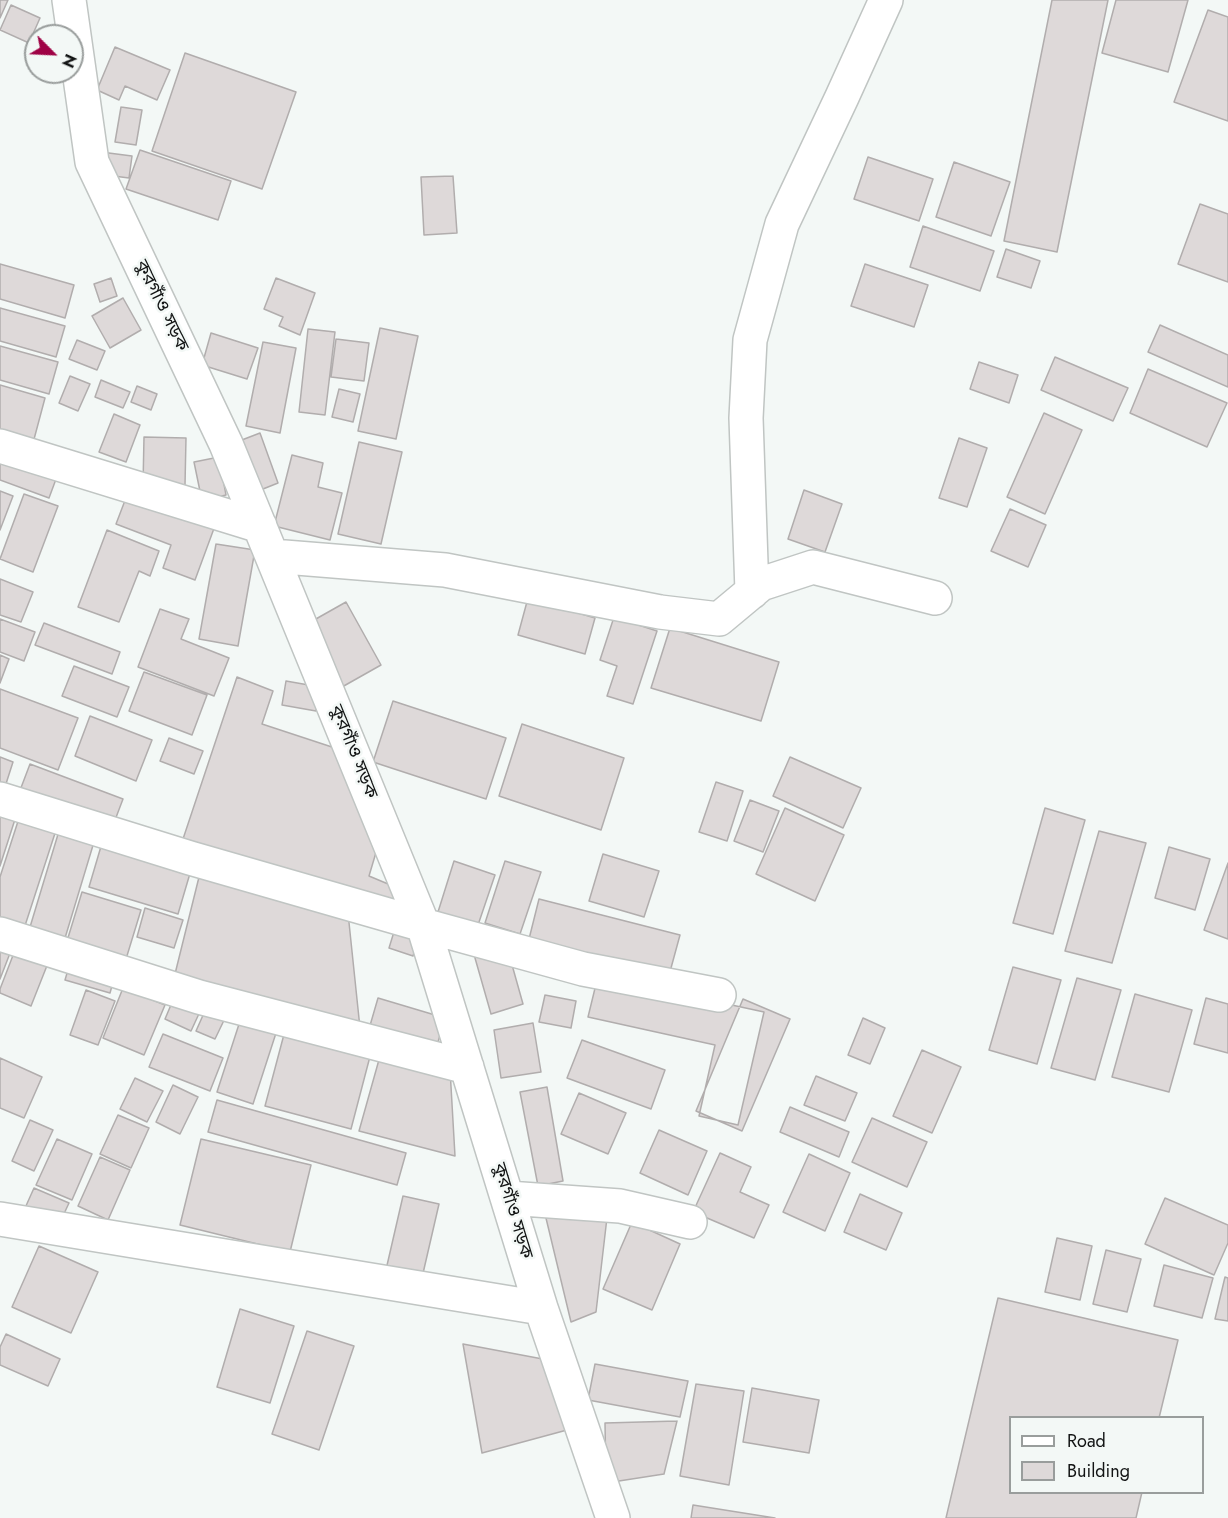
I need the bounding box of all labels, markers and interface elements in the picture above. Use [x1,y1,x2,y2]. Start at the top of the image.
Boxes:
north arrow [24,24,84,84]
text: N [56,50,82,71]
street label: কুরগাঁও সড়ক [130,257,192,355]
street label: কুরগাঁও সড়ক [324,702,382,802]
street label: কুরগাঁও সড়ক [487,1161,537,1261]
legend [1009,1416,1204,1494]
text: Road [1067,1428,1106,1454]
text: Building [1067,1458,1130,1484]

